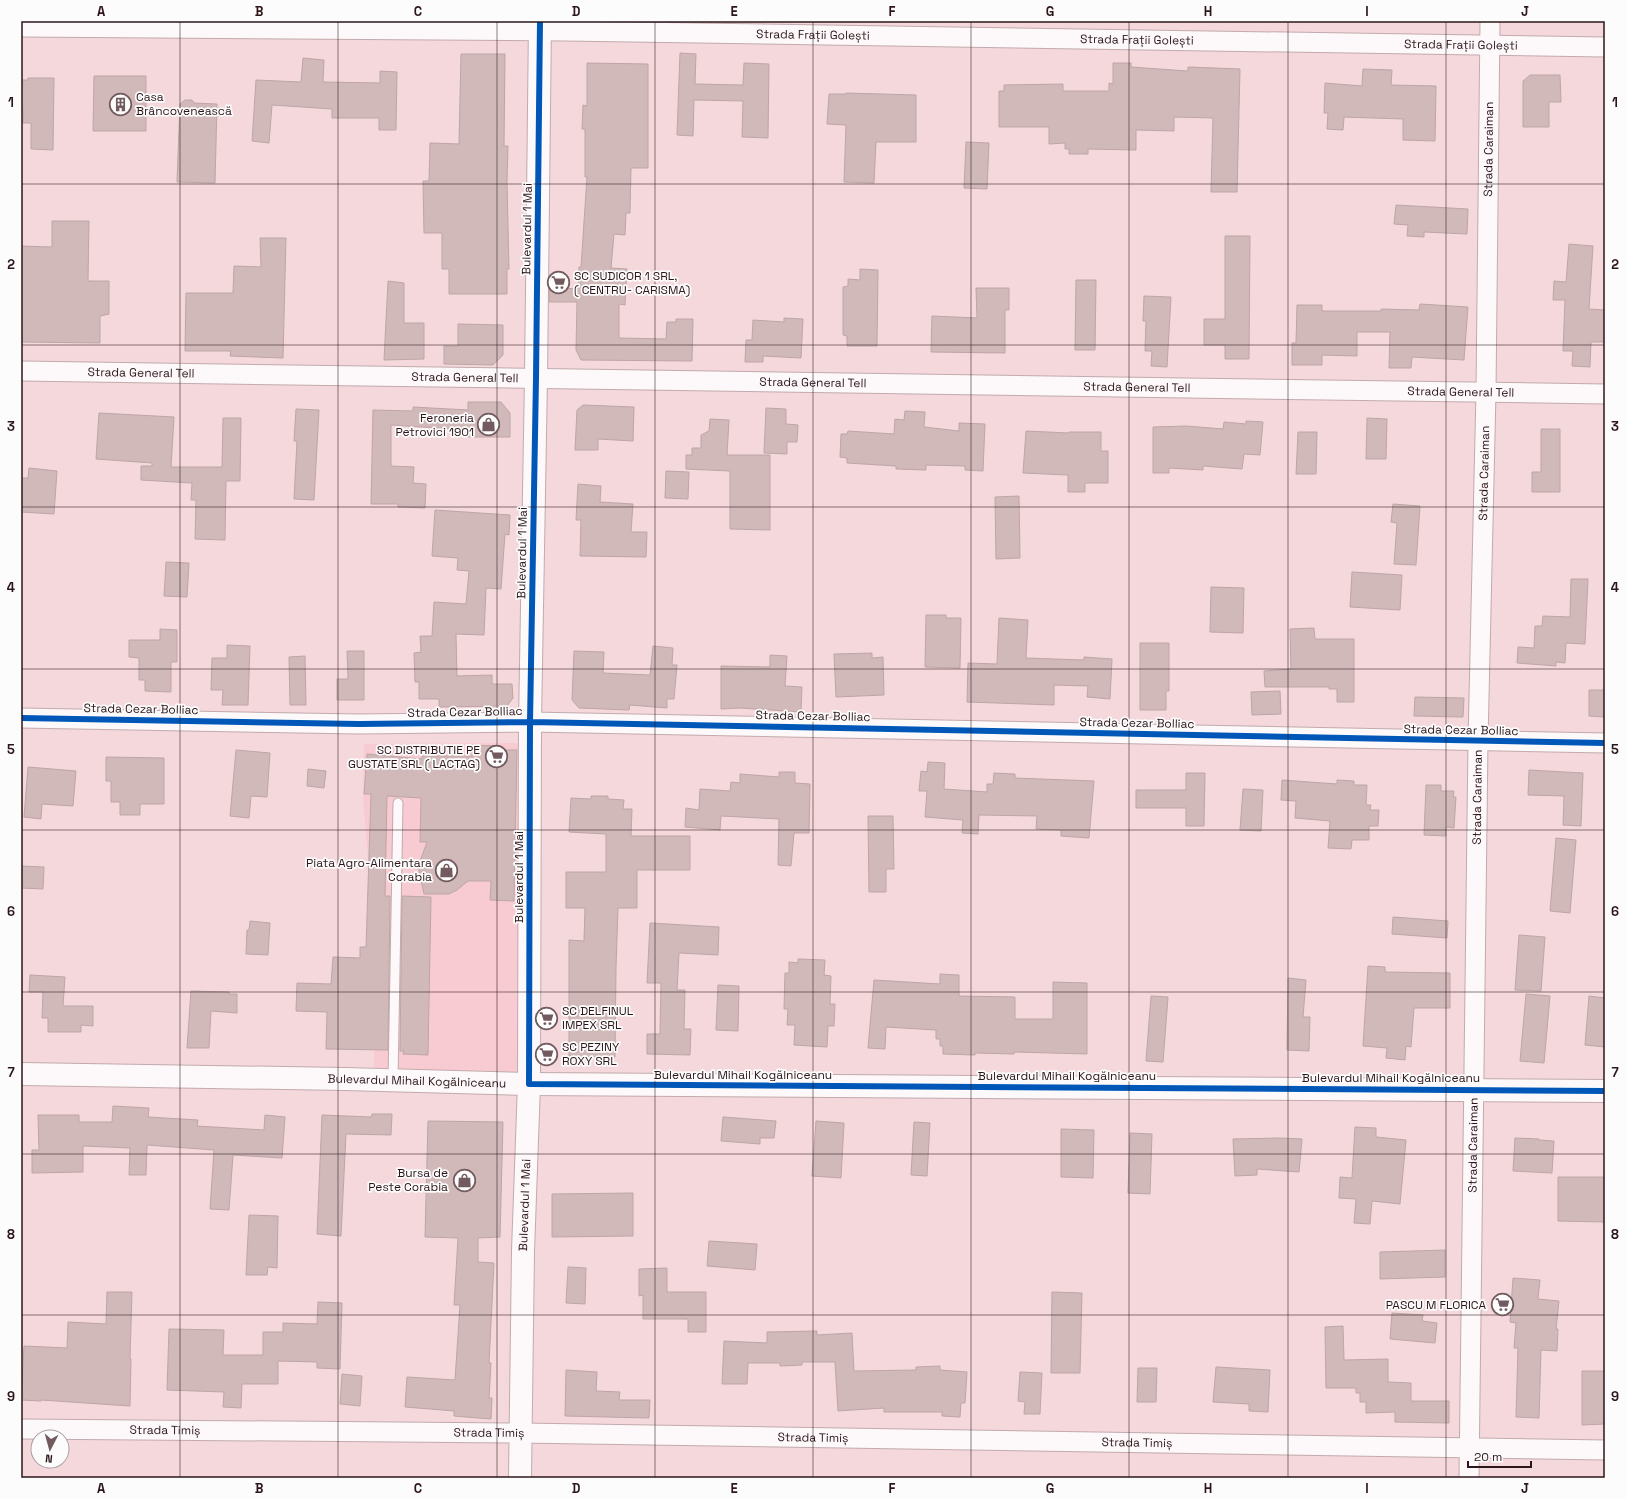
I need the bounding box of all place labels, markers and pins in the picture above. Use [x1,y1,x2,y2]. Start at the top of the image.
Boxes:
place label: Casa Brâncovenească [136,89,232,119]
building icon: Casa Brâncovenească [107,91,133,117]
place label: SC SUDICOR 1 SRL, ( CENTRU- CARISMA) [574,268,690,298]
supermarket icon: SC SUDICOR 1 SRL, ( CENTRU- CARISMA) [545,270,571,296]
place label: Feroneria Petrovici 1901 [395,410,474,440]
shop icon: Feroneria Petrovici 1901 [476,412,502,438]
place label: SC DISTRIBUTIE PE GUSTATE SRL ( LACTAG) [348,742,480,772]
supermarket icon: SC DISTRIBUTIE PE GUSTATE SRL ( LACTAG) [483,744,509,770]
place label: Piata Agro-Alimentara Corabia [306,855,432,885]
shop icon: Piata Agro-Alimentara Corabia [434,857,460,883]
place label: SC DELFINUL IMPEX SRL [562,1003,634,1033]
supermarket icon: SC DELFINUL IMPEX SRL [533,1005,559,1031]
place label: SC PEZINY ROXY SRL [562,1039,620,1069]
supermarket icon: SC PEZINY ROXY SRL [534,1041,560,1067]
place label: Bursa de Peste Corabia [368,1165,448,1195]
shop icon: Bursa de Peste Corabia [451,1167,477,1193]
supermarket icon: PASCU M FLORICA [1489,1292,1515,1318]
place label: PASCU M FLORICA [1386,1297,1486,1313]

